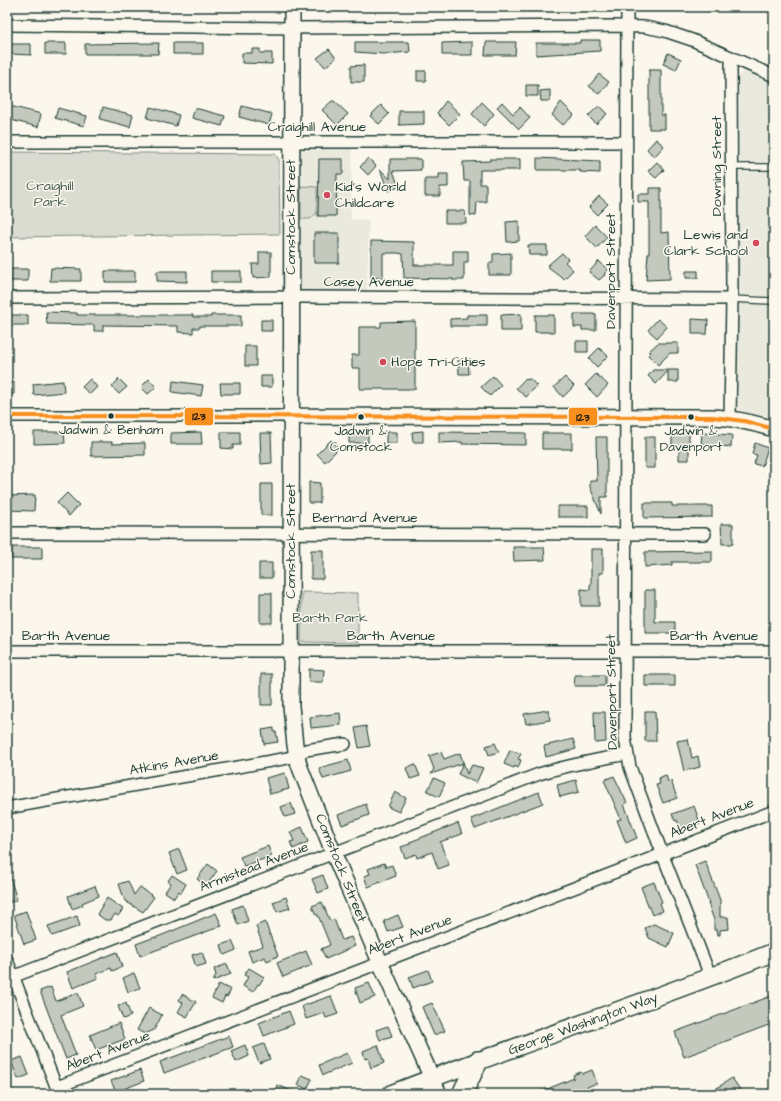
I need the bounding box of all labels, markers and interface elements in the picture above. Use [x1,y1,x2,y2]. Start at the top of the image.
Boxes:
street label: Downing Street [707,115,727,216]
street label: Craighill Avenue [268,117,367,137]
street label: Comstock Street [281,159,301,275]
park label: Craighill Park [26,176,74,212]
place label: Kid's World Childcare [335,177,406,213]
marker: Kid's World Childcare [322,190,332,200]
street label: Davenport Street [601,213,621,329]
place label: Lewis and Clark School [664,225,748,261]
marker: Lewis and Clark School [751,238,761,248]
street label: Casey Avenue [324,272,415,292]
place label: Hope Tri-Cities [391,352,486,372]
marker: Hope Tri-Cities [378,357,388,367]
line badge: 123 [184,407,214,426]
line badge: 123 [568,407,598,426]
text: 123 [192,409,206,424]
text: 123 [576,410,590,425]
marker: Jadwin & Benham [106,411,116,421]
marker: Jadwin & Comstock [356,412,366,422]
marker: Jadwin & Davenport [686,412,696,422]
place label: Jadwin & Benham [59,421,164,439]
place label: Jadwin & Comstock [330,422,392,456]
place label: Jadwin & Davenport [660,422,723,456]
street label: Comstock Street [281,483,301,599]
street label: Bernard Avenue [312,508,418,528]
park label: Barth Park [292,608,368,628]
street label: Barth Avenue [22,626,111,646]
street label: Barth Avenue [347,626,436,646]
street label: Barth Avenue [670,626,759,646]
street label: Davenport Street [601,634,623,750]
street label: Atkins Avenue [128,745,221,781]
street label: Abert Avenue [667,793,757,843]
street label: Comstock Street [310,811,372,926]
street label: Armistead Avenue [197,837,312,897]
street label: Abert Avenue [365,910,455,960]
street label: George Washington Way [505,987,661,1060]
street label: Abert Avenue [63,1026,153,1076]

